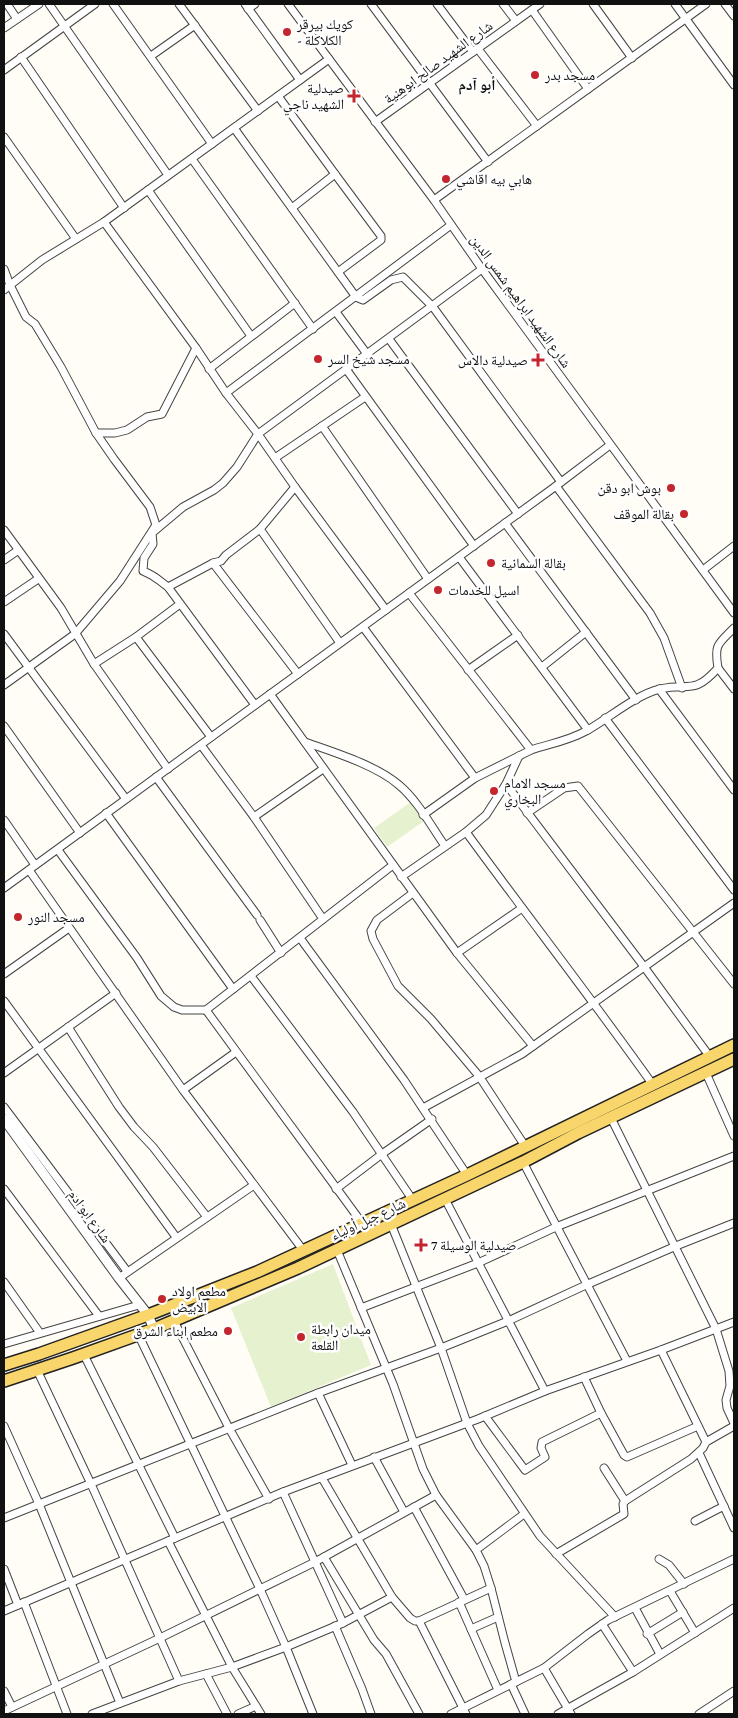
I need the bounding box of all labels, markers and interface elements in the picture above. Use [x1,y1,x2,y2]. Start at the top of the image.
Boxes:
place label: كويك بيرقر - الكلاكلة [296,16,353,48]
street label: شارع الشهيد صالح ابوهنية [381,17,497,108]
marker: كويك بيرقر - الكلاكلة [281,26,293,38]
place label: مسجد بدر [544,67,595,84]
marker: مسجد بدر [529,69,541,81]
district label: أبو آدم [459,76,495,95]
place label: صيدلية الشهيد ناجي [283,80,344,116]
marker: صيدلية الشهيد ناجي [348,90,360,102]
place label: هابي بيه اقاشي [456,171,532,191]
marker: هابي بيه اقاشي [440,173,452,185]
street label: شارع الشهيد ابراهيم شمس الدين [466,231,575,372]
place label: مسجد شيخ السر [327,351,410,369]
place label: صيدلية دالاس [458,352,528,369]
marker: مسجد شيخ السر [312,353,324,365]
marker: صيدلية دالاس [532,354,544,366]
place label: بوش ابو دقن [598,480,661,497]
marker: بوش ابو دقن [665,482,677,494]
place label: بقالة الموقف [613,506,674,523]
marker: بقالة الموقف [678,508,690,520]
place label: بقالة السمانية [501,555,566,571]
marker: بقالة السمانية [485,557,497,569]
place label: اسيل للخدمات [448,582,520,599]
marker: اسيل للخدمات [432,584,444,596]
place label: مسجد الامام البخاري [504,775,566,811]
marker: مسجد الامام البخاري [488,785,500,797]
place label: مسجد النور [27,909,85,926]
marker: مسجد النور [12,911,24,923]
street label: شارع ابو ادم [64,1186,115,1247]
street label: شارع جبل أولياء [328,1195,409,1245]
place label: صيدلية الوسيلة 7 [431,1237,517,1254]
marker: صيدلية الوسيلة 7 [415,1239,427,1251]
place label: مطعم اولاد الابيض [172,1283,226,1316]
marker: مطعم اولاد الابيض [156,1293,168,1305]
place label: ميدان رابطة القلعة [311,1321,371,1353]
place label: مطعم ابناء الشرق [133,1323,218,1341]
marker: مطعم ابناء الشرق [222,1325,234,1337]
marker: ميدان رابطة القلعة [295,1331,307,1343]

